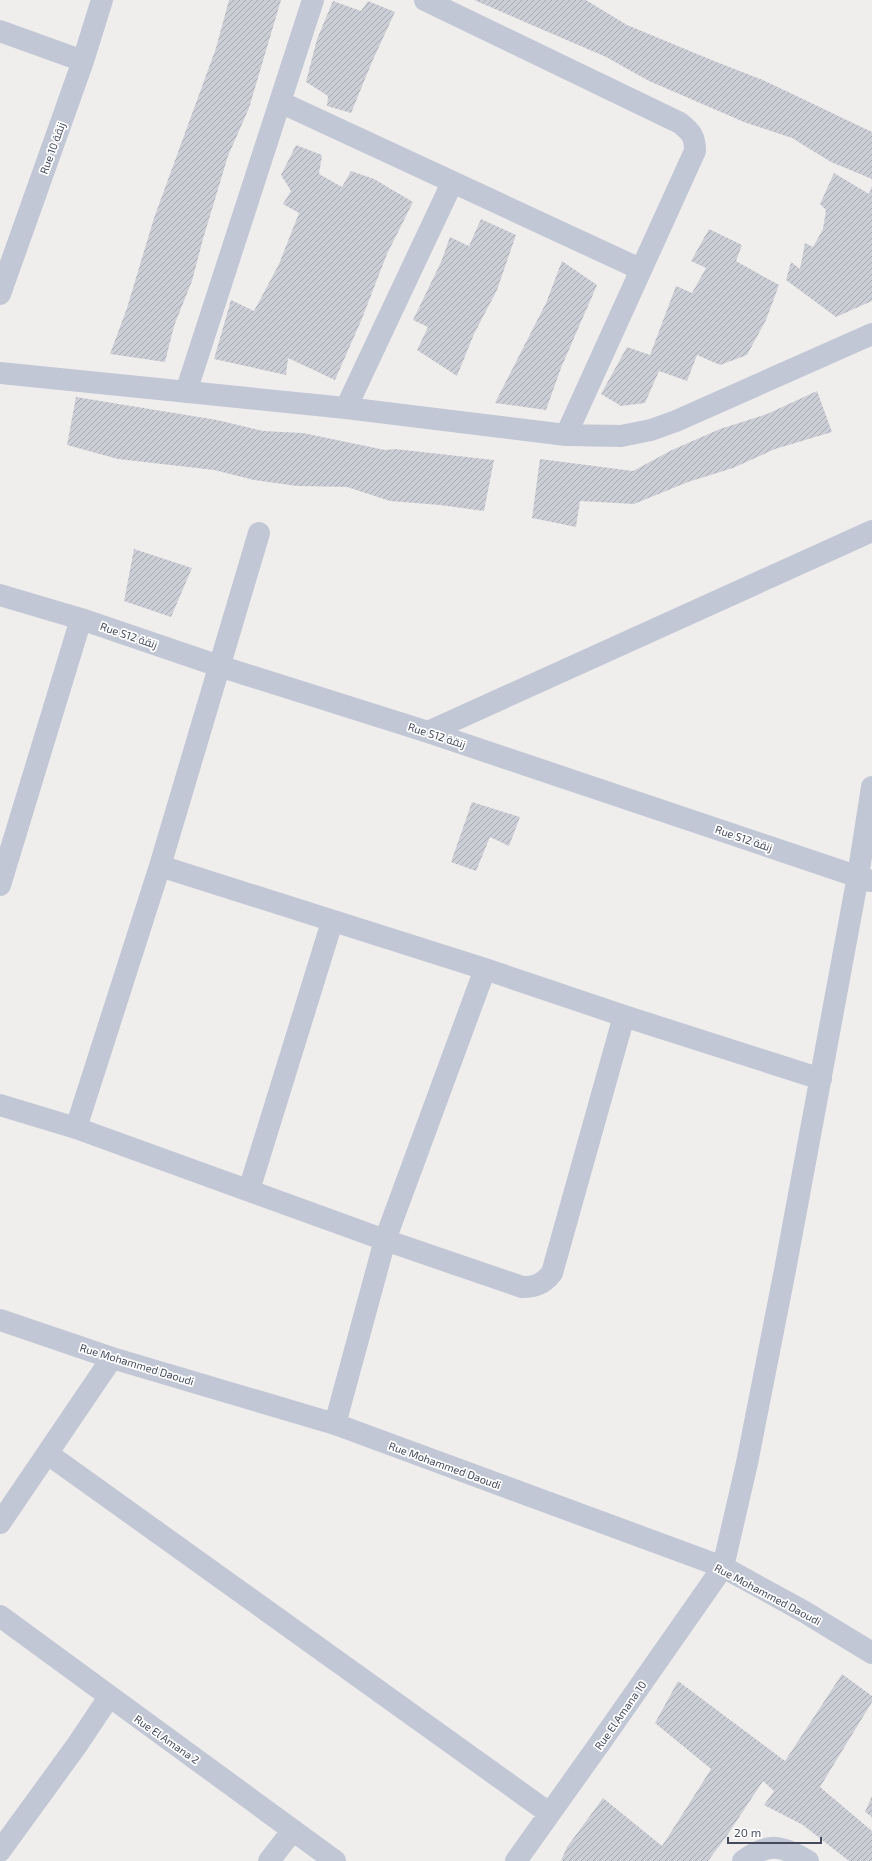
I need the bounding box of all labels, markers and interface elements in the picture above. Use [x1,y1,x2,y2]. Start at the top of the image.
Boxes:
street label: Rue 10 زنقة [37,120,68,176]
street label: Rue S12 زنقة [98,619,160,652]
street label: Rue S12 زنقة [406,720,468,751]
street label: Rue S12 زنقة [713,822,775,855]
street label: Rue Mohammed Daoudi [78,1340,196,1388]
street label: Rue Mohammed Daoudi [387,1439,503,1491]
street label: Rue Mohammed Daoudi [713,1560,823,1628]
street label: Rue El Amana 10 [591,1678,649,1752]
street label: Rue El Amana 2 [132,1712,202,1766]
scale bar [728,1819,821,1845]
text: 20 m [734,1825,761,1839]

